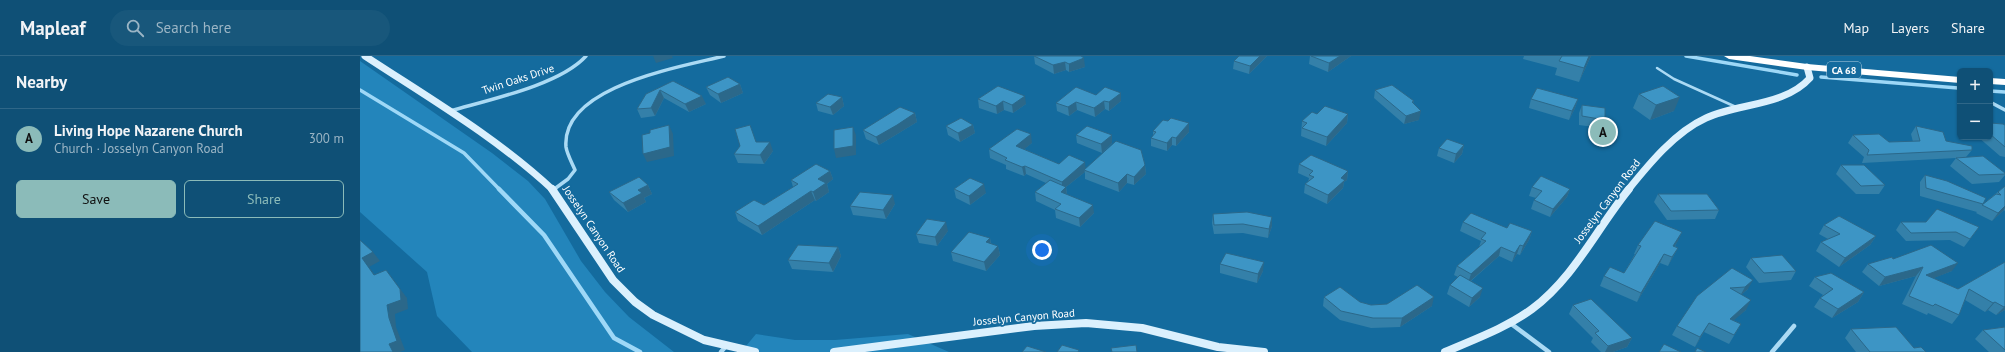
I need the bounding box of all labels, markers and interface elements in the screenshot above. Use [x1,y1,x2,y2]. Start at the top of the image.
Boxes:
search box [110,10,390,46]
text: Mapleaf [20,16,86,40]
icon: search [124,17,146,39]
text: Search here [156,18,231,37]
text: Map [1843,19,1869,37]
text: Layers [1891,19,1929,37]
text: Share [1951,19,1985,37]
street label: Twin Oaks Drive [480,61,556,97]
road number: CA 68 [1827,62,1861,78]
map controls [1957,68,1993,140]
button: + [1957,68,1993,104]
text: Nearby [16,71,67,93]
button: − [1957,104,1993,140]
pin: A [1590,117,1616,147]
text: Living Hope Nazarene Church [54,121,243,140]
text: A [25,130,33,147]
text: 300 m [309,130,344,147]
text: Church · Josselyn Canyon Road [54,140,224,157]
street label: Josselyn Canyon Road [1570,156,1643,247]
button: Save [16,180,176,218]
button: Share [184,180,344,218]
street label: Josselyn Canyon Road [559,182,628,275]
your location [1032,240,1052,260]
street label: Josselyn Canyon Road [972,306,1075,329]

